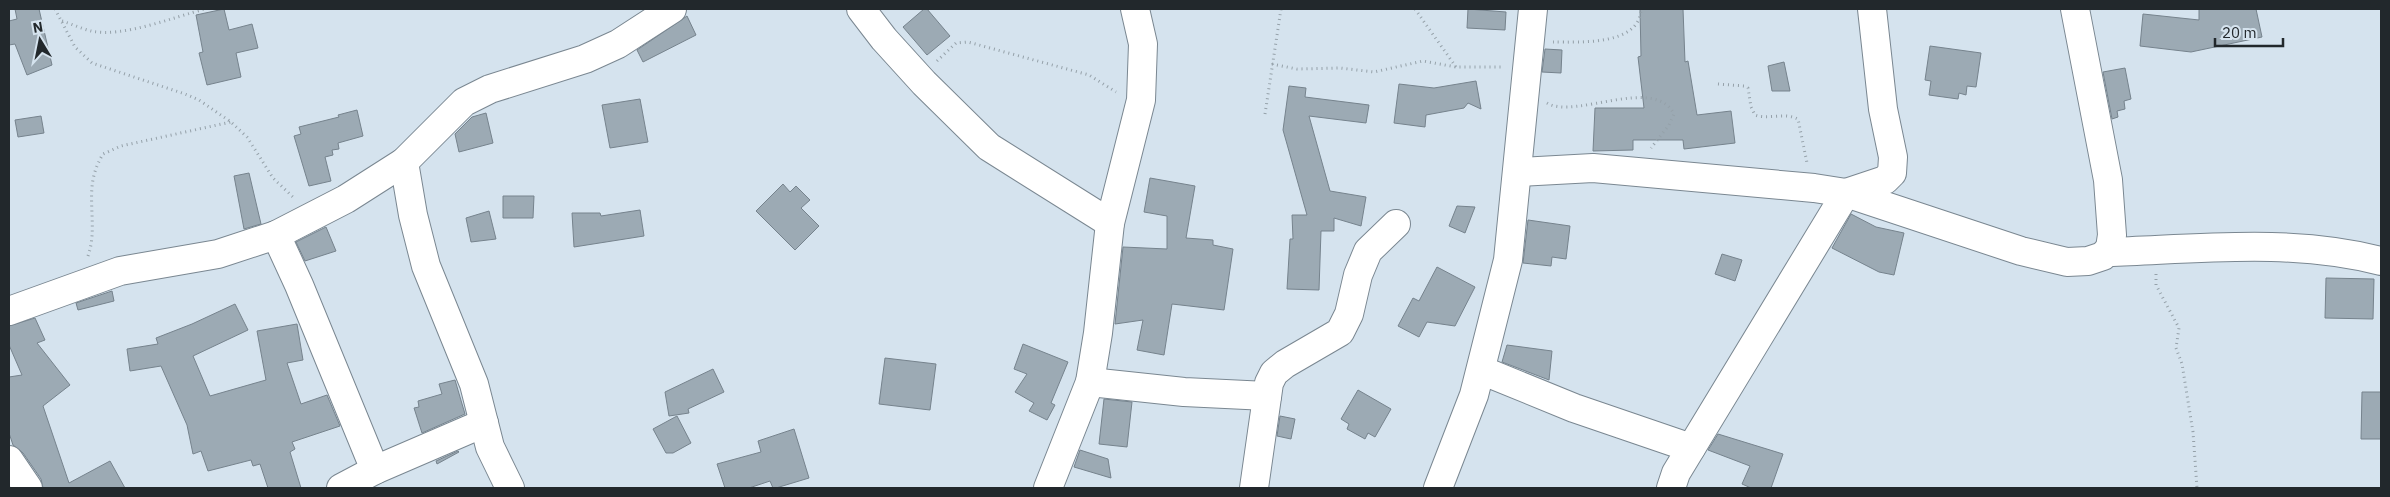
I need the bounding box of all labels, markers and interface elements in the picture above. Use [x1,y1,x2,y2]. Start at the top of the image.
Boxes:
north arrow [15,15,65,65]
scale bar [2215,15,2282,47]
text: N [31,17,44,37]
text: 20 m [2222,23,2257,42]

